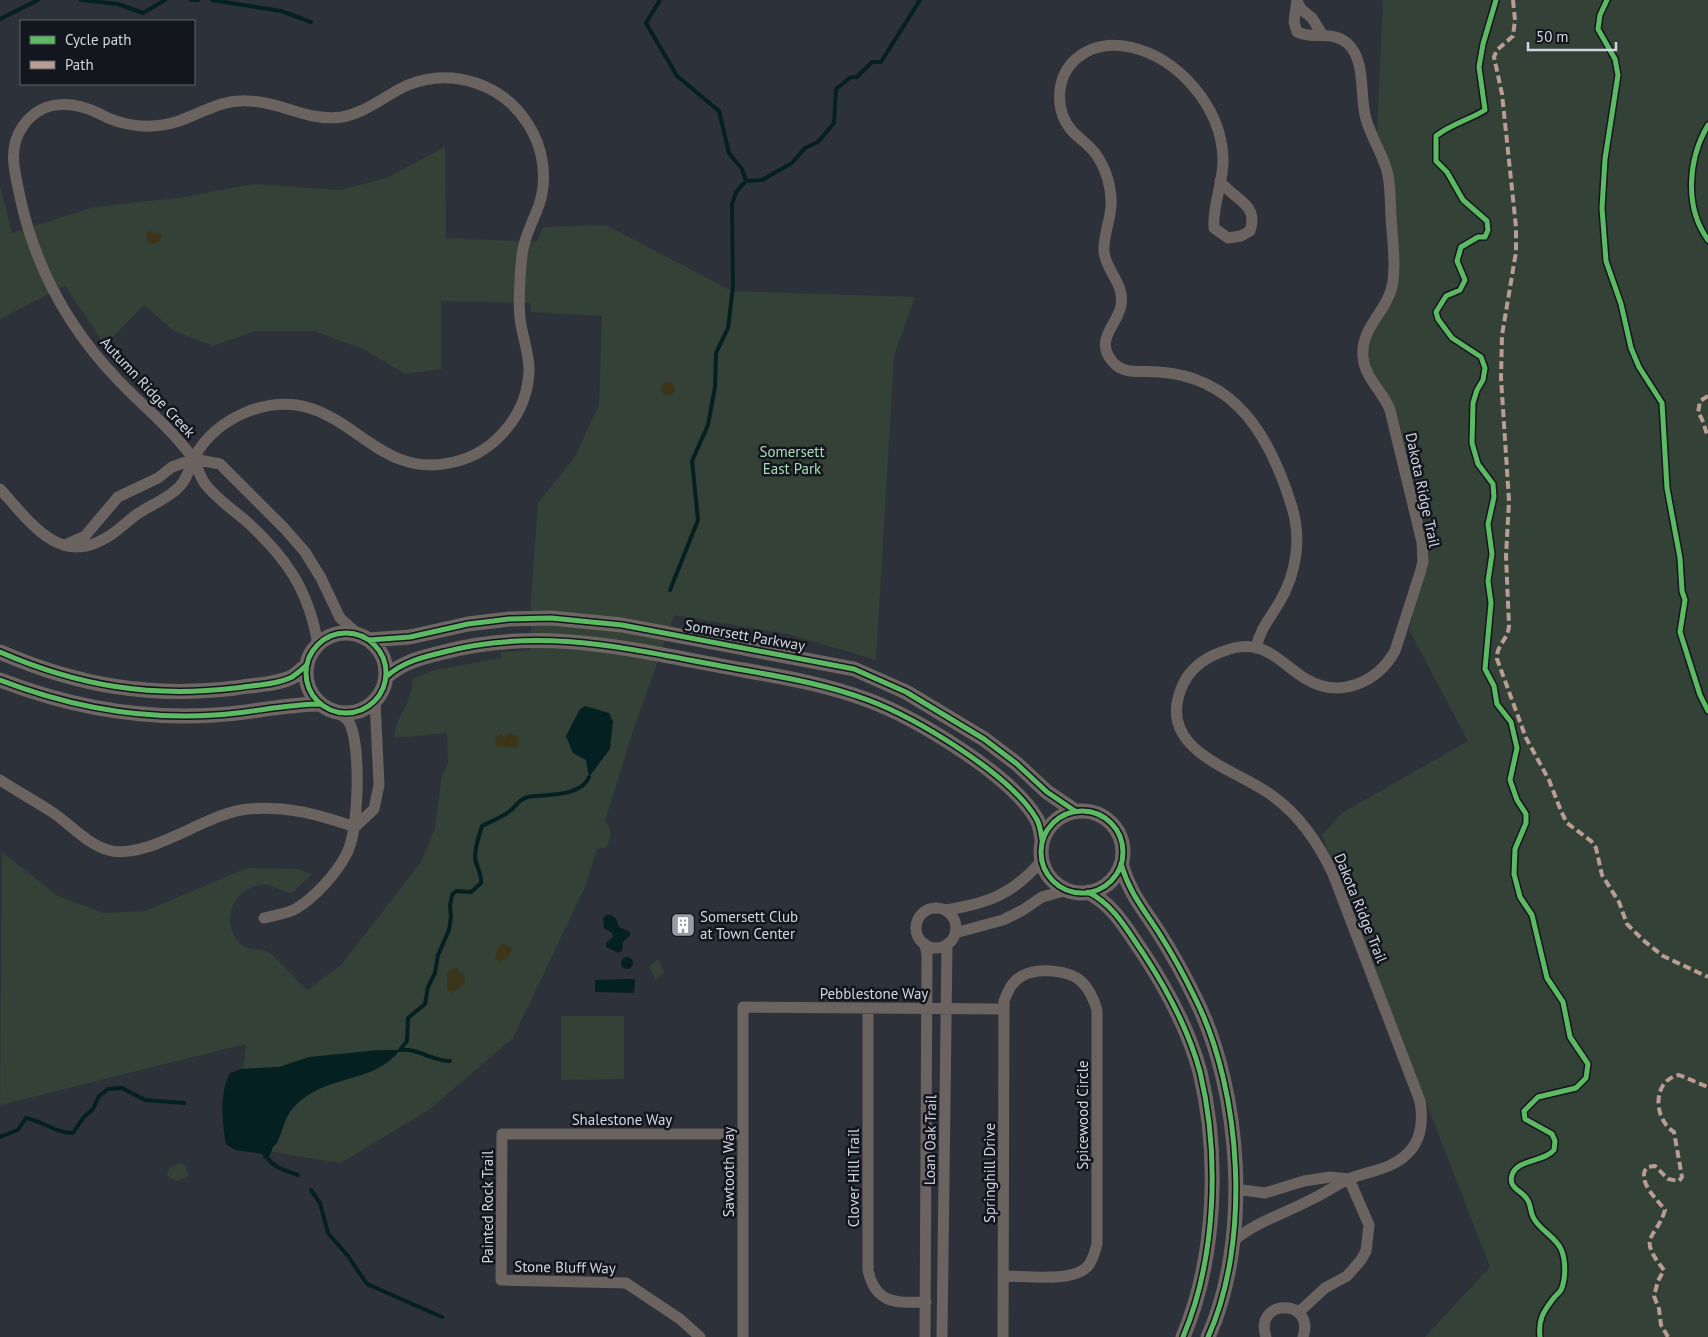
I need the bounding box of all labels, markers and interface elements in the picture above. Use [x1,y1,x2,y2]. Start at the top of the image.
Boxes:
legend [20,20,195,85]
scale bar [1528,20,1616,52]
text: 50 m [1536,27,1569,46]
text: Cycle path [65,30,131,49]
text: Path [65,55,94,74]
street label: Autumn Ridge Creek [96,333,200,442]
street label: Dakota Ridge Trail [1402,431,1445,550]
park label: Somersett East Park [759,442,825,478]
street label: Somersett Parkway [683,615,807,655]
street label: Dakota Ridge Trail [1330,850,1392,966]
place label: Somersett Club at Town Center [700,907,798,943]
building icon: Somersett Club at Town Center [670,912,696,938]
street label: Pebblestone Way [820,984,928,1003]
street label: Spicewood Circle [1073,1060,1092,1170]
street label: Loan Oak Trail [920,1094,940,1185]
street label: Shalestone Way [572,1110,672,1129]
street label: Springhill Drive [980,1123,999,1223]
street label: Sawtooth Way [719,1127,738,1217]
street label: Clover Hill Trail [844,1128,863,1227]
street label: Painted Rock Trail [478,1150,497,1264]
street label: Stone Bluff Way [514,1257,616,1277]

